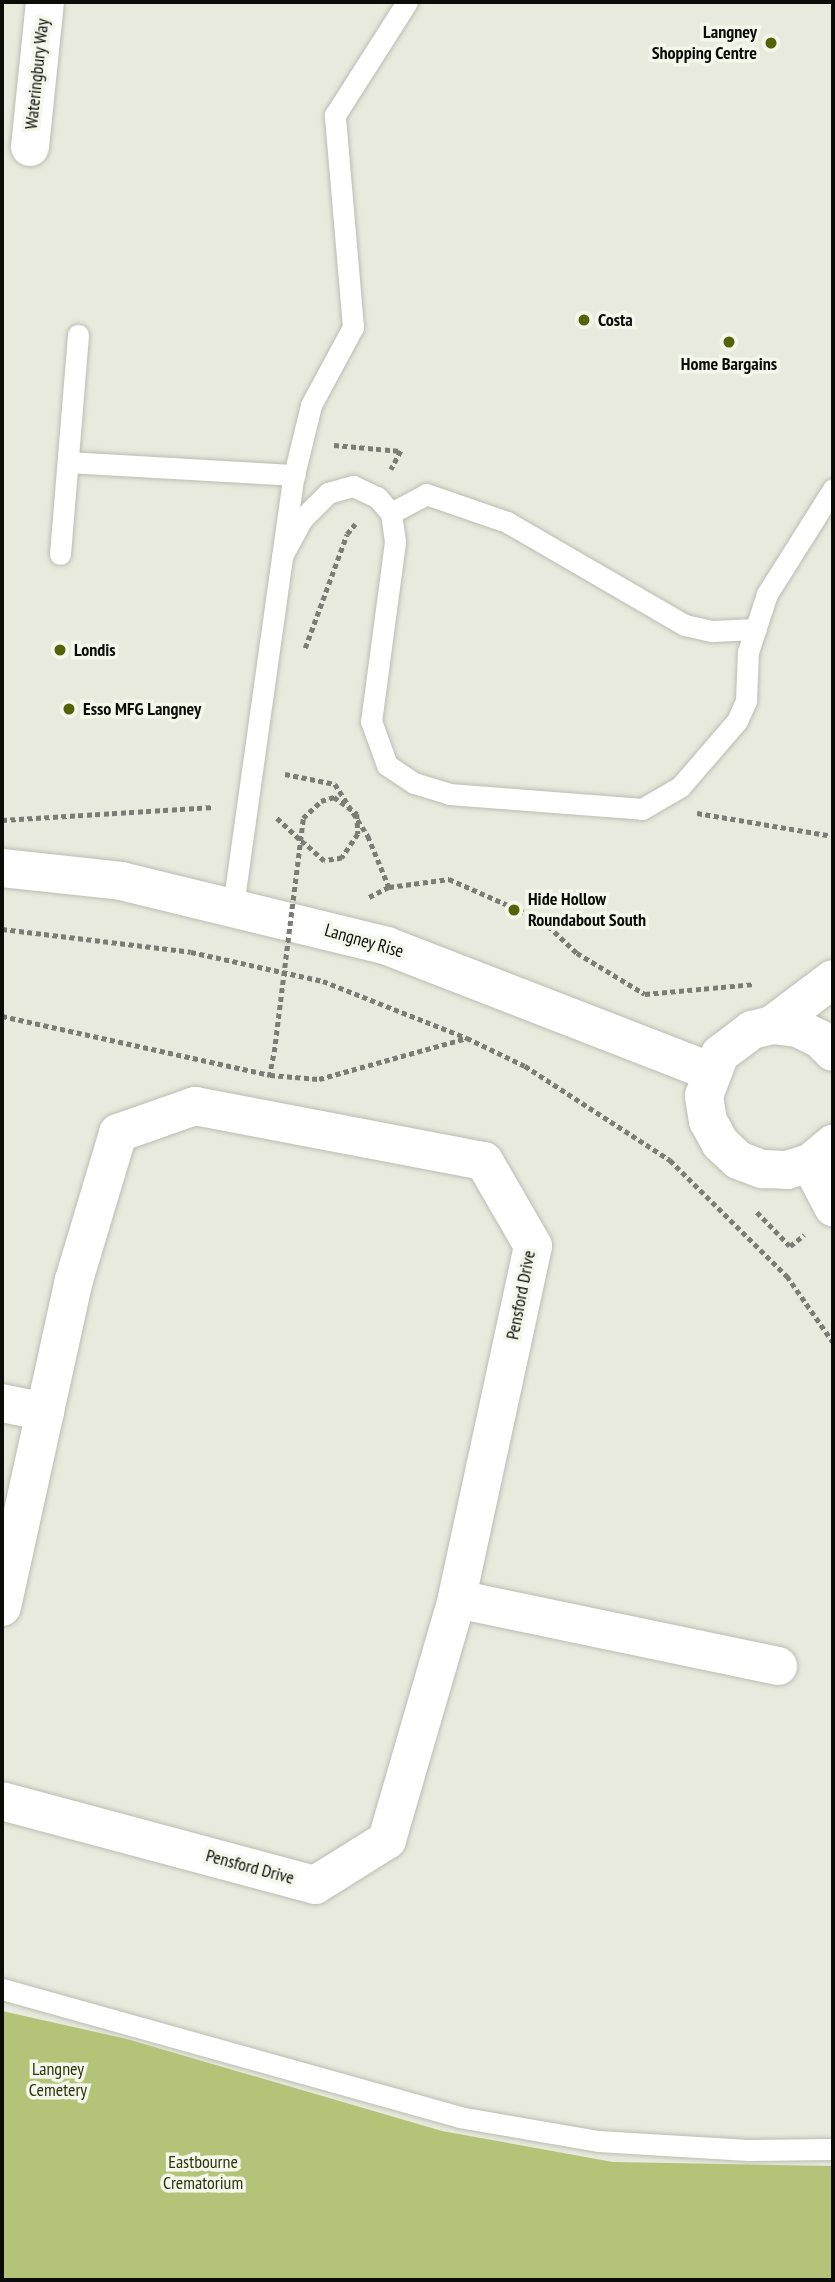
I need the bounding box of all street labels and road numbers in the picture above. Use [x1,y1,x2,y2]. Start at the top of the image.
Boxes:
street label: Wateringbury Way [20,17,54,131]
street label: Langney Rise [322,919,406,963]
street label: Pensford Drive [502,1249,540,1341]
street label: Pensford Drive [203,1845,297,1889]

